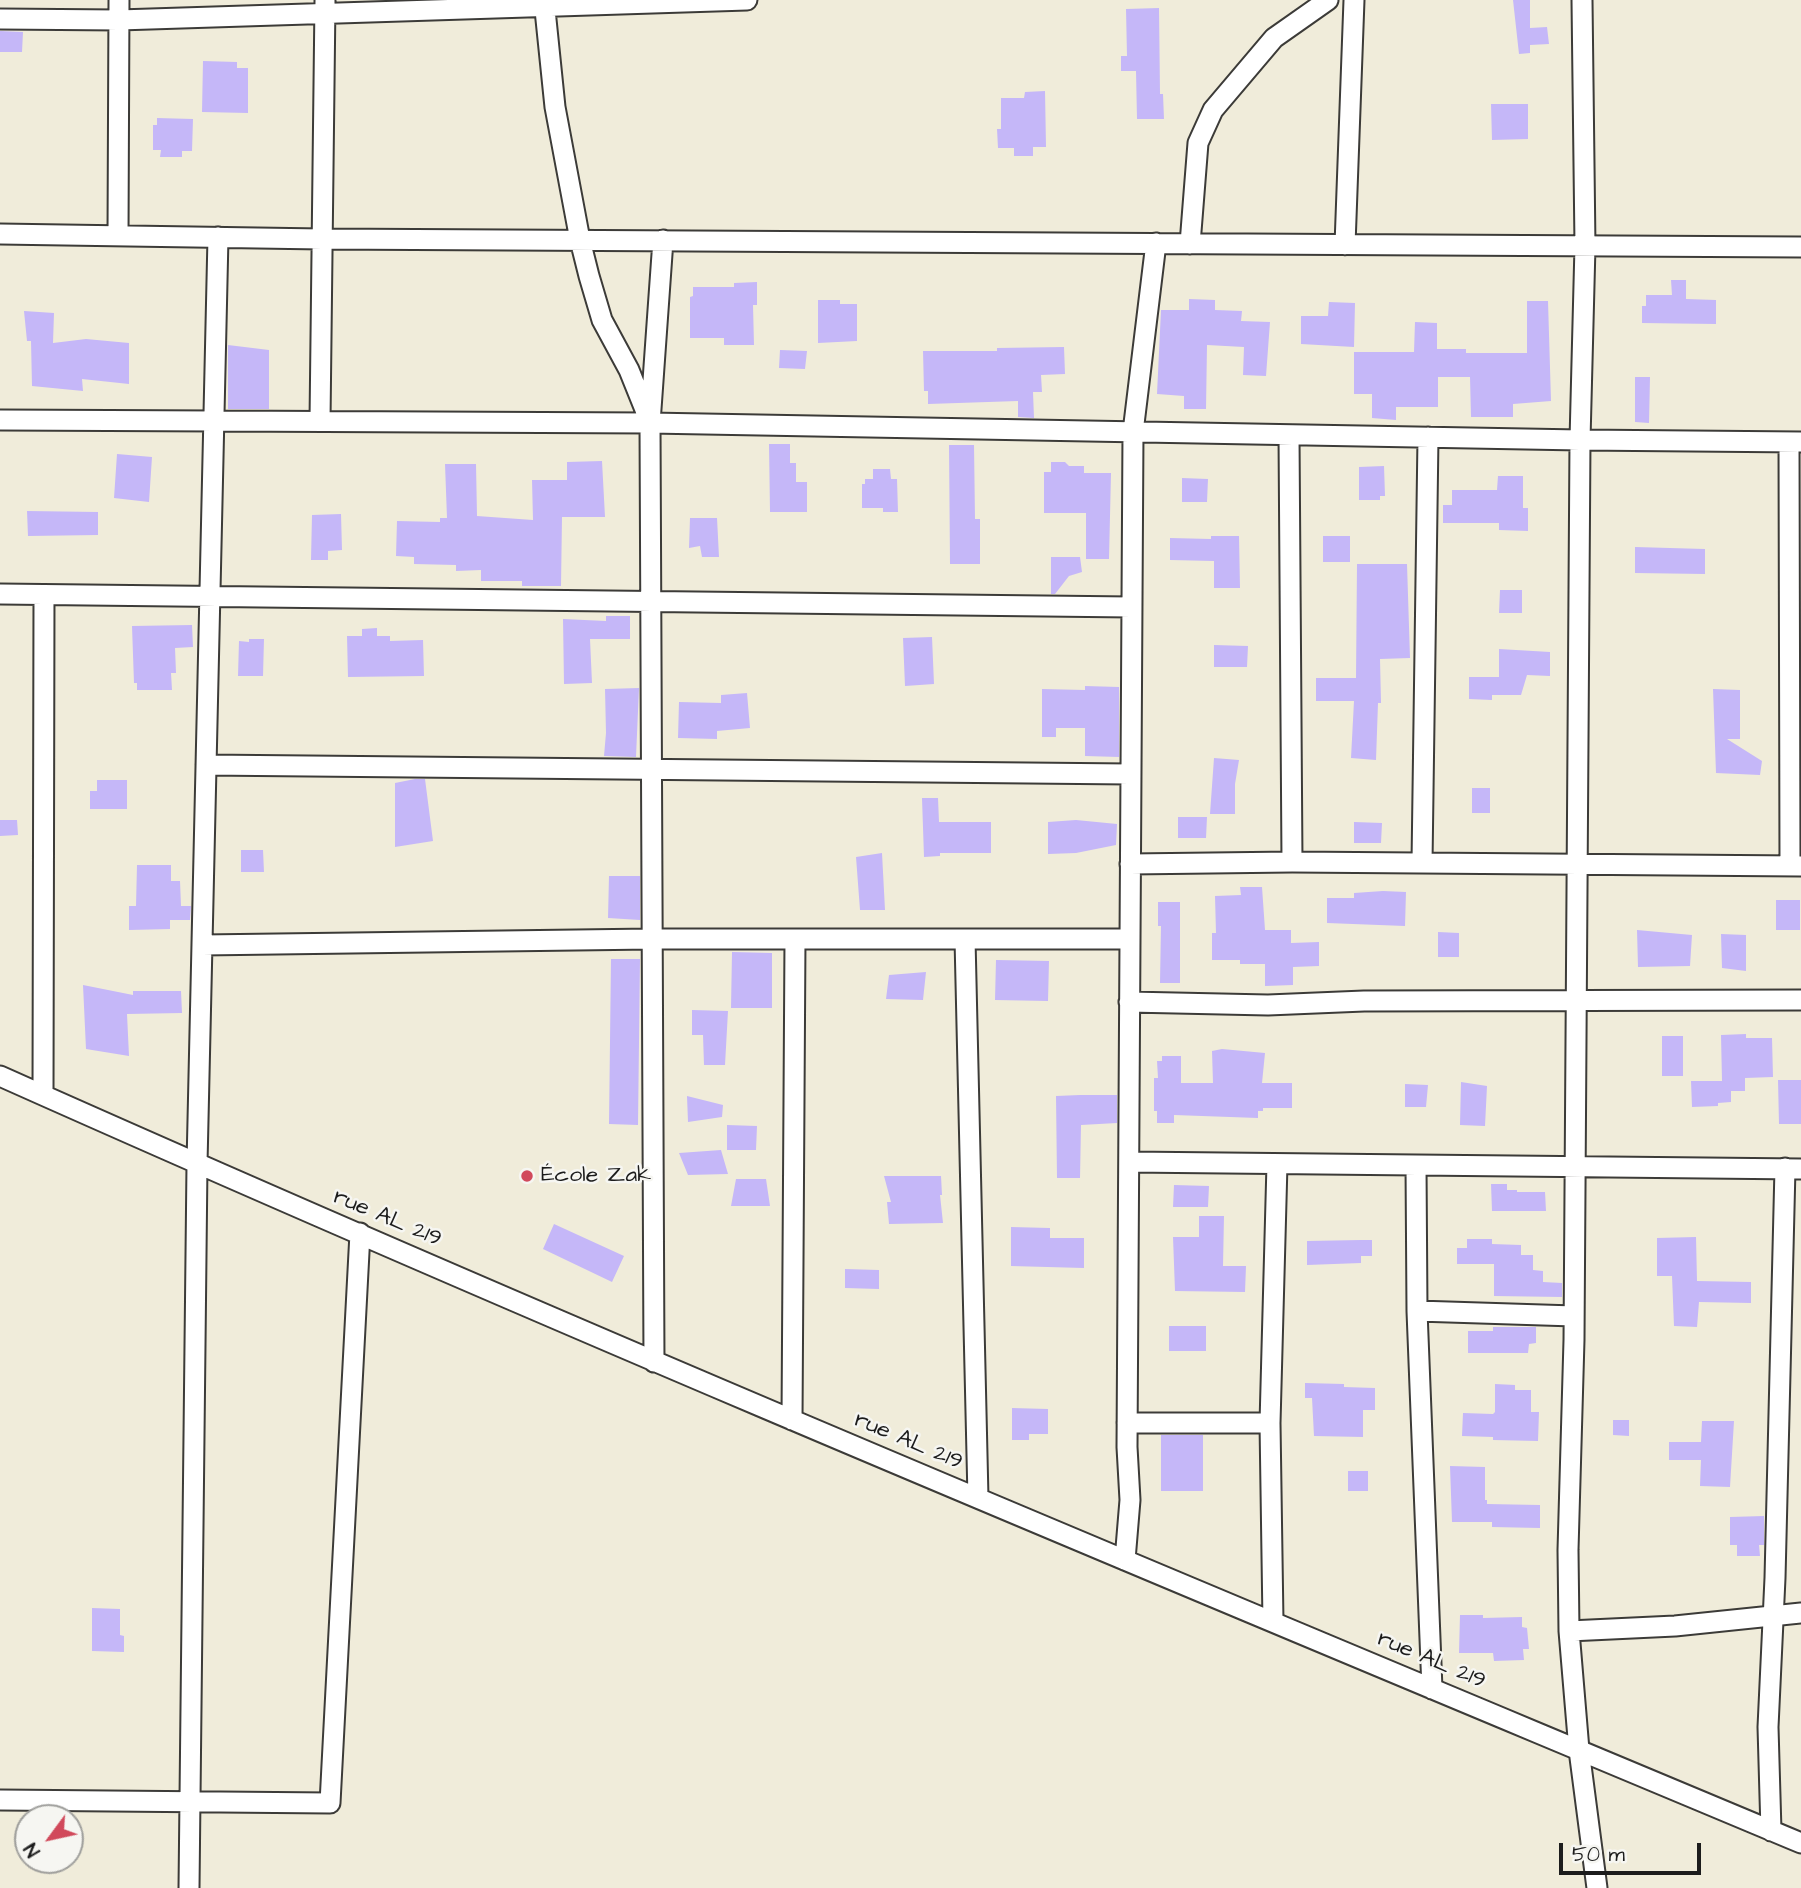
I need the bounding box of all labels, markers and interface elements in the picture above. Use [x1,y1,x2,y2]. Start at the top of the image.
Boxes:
place label: École Zak [541,1162,651,1190]
marker: École Zak [519,1168,535,1184]
street label: rue AL 219 [329,1184,445,1254]
street label: rue AL 219 [850,1407,966,1477]
street label: rue AL 219 [1373,1626,1489,1696]
north arrow [14,1804,84,1874]
scale bar [1563,1828,1705,1872]
text: N [18,1837,47,1862]
text: 50 m [1572,1840,1625,1869]

